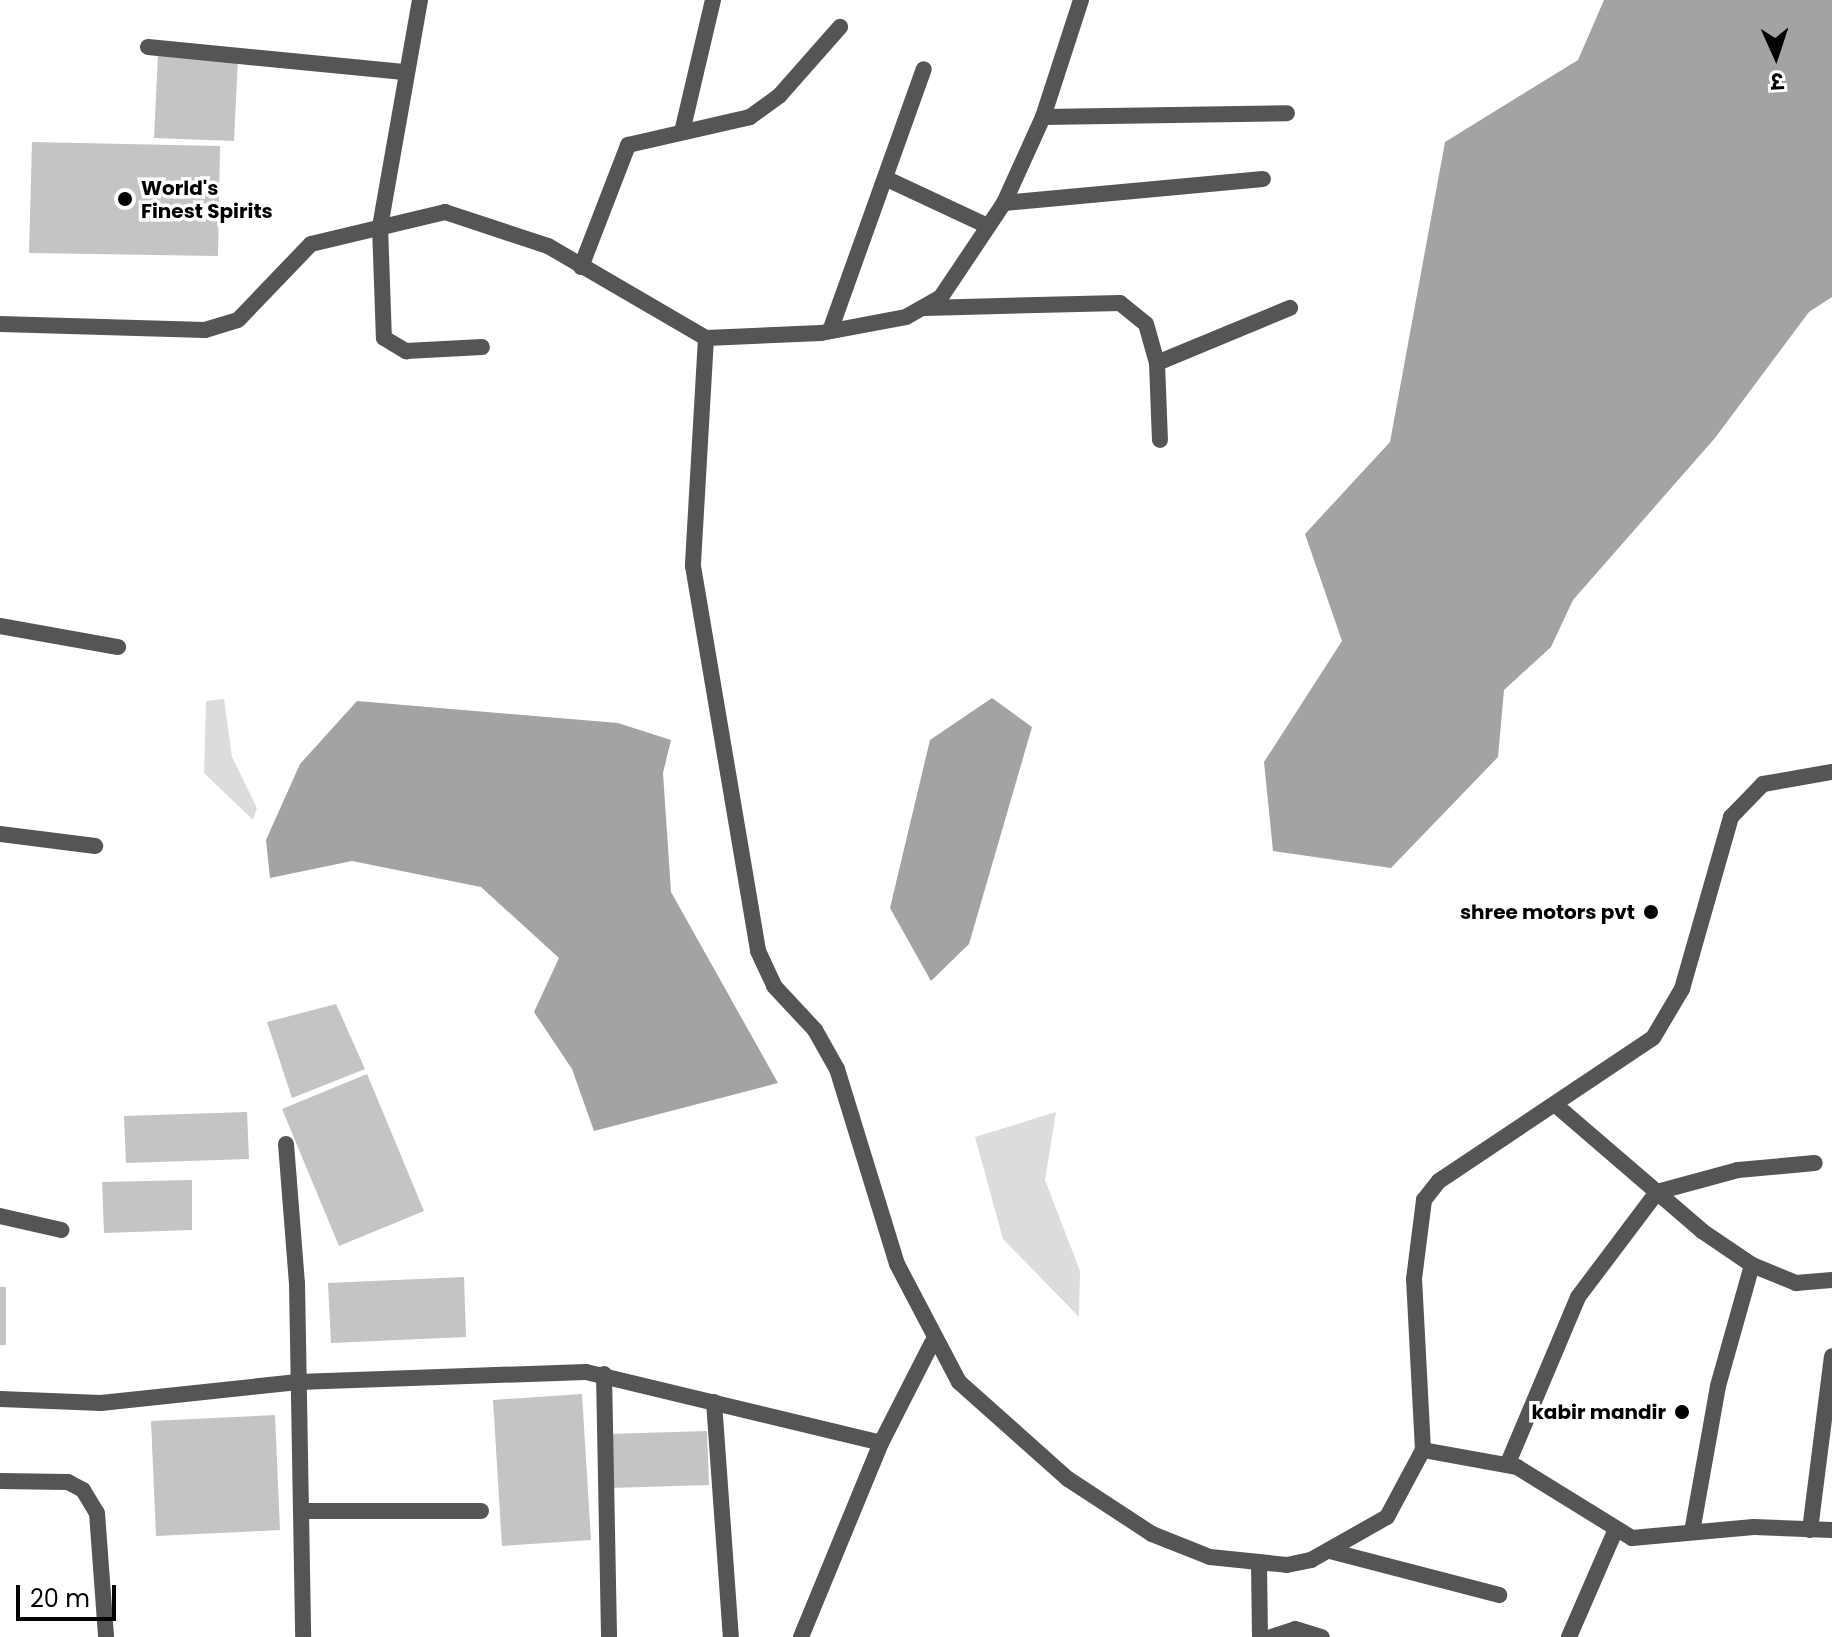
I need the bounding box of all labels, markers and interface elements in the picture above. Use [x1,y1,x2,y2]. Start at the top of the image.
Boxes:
north arrow [1736,16,1816,96]
text: उ [1770,65,1784,96]
place label: World's Finest Spirits [141,176,273,223]
marker: World's Finest Spirits [116,190,134,208]
place label: shree motors pvt [1460,900,1635,924]
marker: shree motors pvt [1642,903,1660,921]
place label: kabir mandir [1532,1400,1666,1424]
marker: kabir mandir [1673,1403,1691,1421]
scale bar [20,1569,120,1619]
text: 20 m [30,1582,90,1615]

